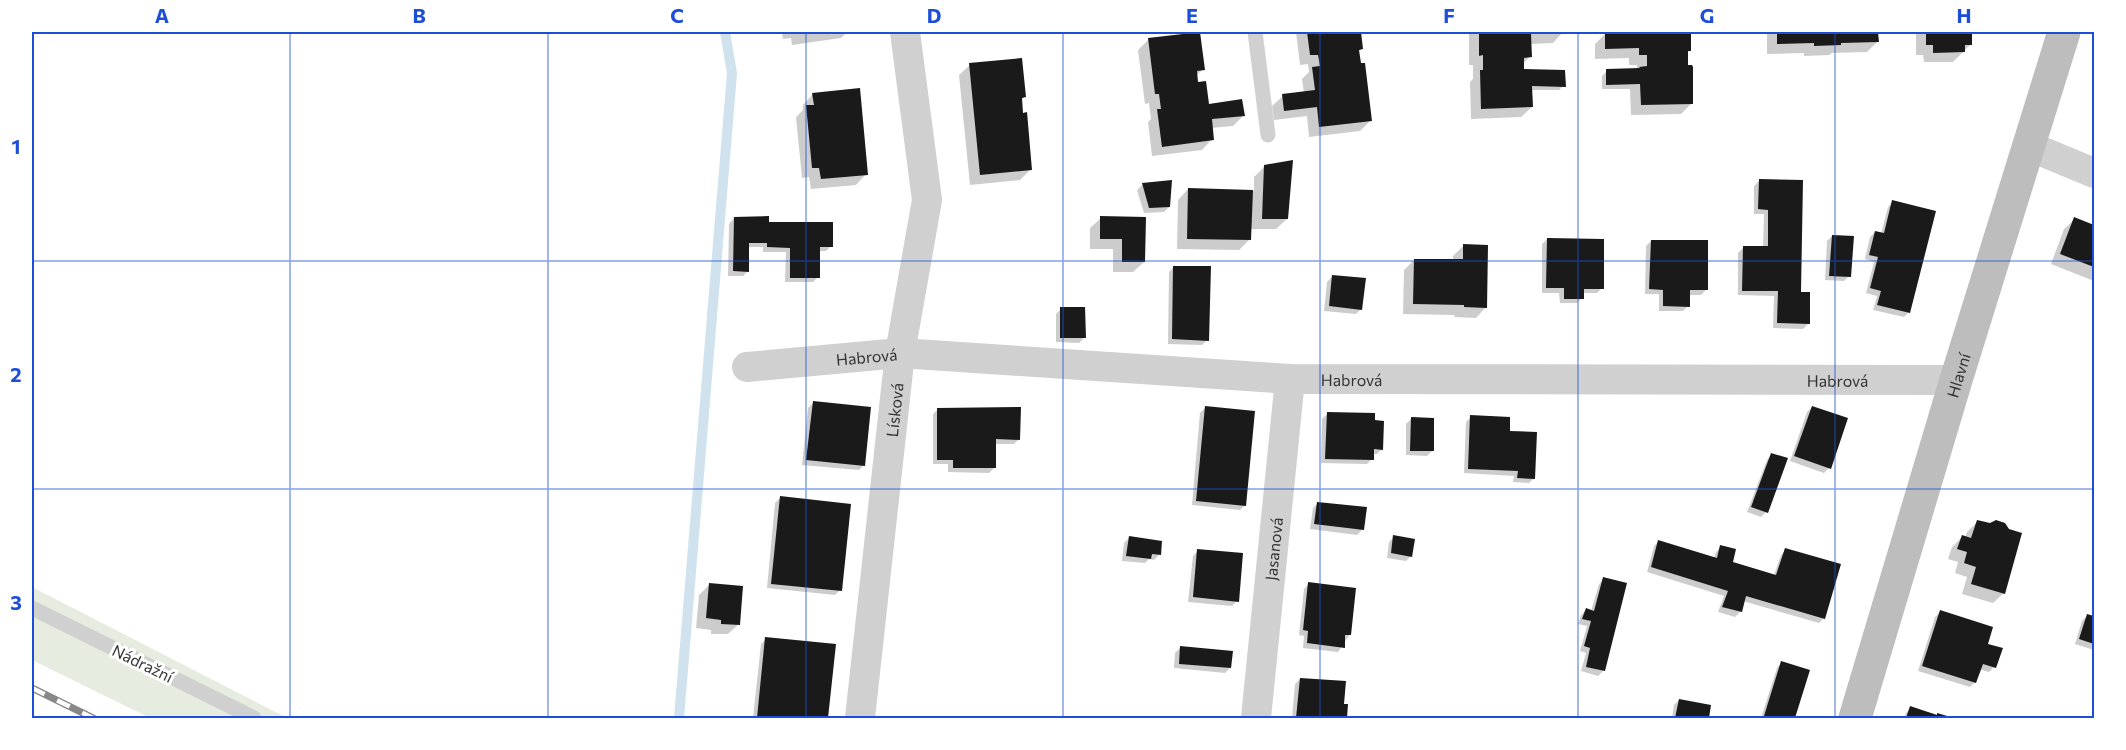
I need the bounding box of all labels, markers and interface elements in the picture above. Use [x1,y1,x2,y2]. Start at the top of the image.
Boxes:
text: A [155,3,169,27]
text: B [412,3,426,27]
text: C [670,3,684,27]
text: D [927,3,941,27]
text: E [1186,3,1198,27]
text: F [1443,3,1455,27]
text: G [1700,3,1714,27]
text: H [1957,3,1972,27]
text: 1 [11,134,21,158]
street label: Habrová [835,344,898,368]
street label: Hlavní [1942,349,1974,400]
text: 2 [10,362,22,386]
street label: Habrová [1321,370,1382,389]
street label: Habrová [1807,370,1868,389]
street label: Lísková [881,382,906,438]
street label: Jasanová [1260,516,1286,581]
text: 3 [10,590,22,614]
street label: Nádražní [109,640,177,686]

